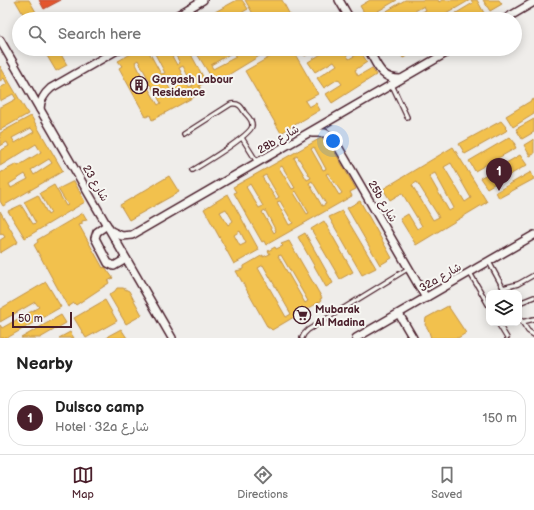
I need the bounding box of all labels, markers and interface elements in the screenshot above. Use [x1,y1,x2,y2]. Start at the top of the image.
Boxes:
search box [12,12,522,56]
icon: search [26,23,48,45]
text: Search here [58,25,141,44]
place label: Gargash Labour Residence [152,73,234,99]
building icon: Gargash Labour Residence [129,75,149,95]
street label: 28b شارع [255,122,302,158]
your location [323,131,343,151]
pin: 1 [486,158,512,191]
street label: شارع 23 [78,163,111,205]
street label: 25b شارع [364,178,400,225]
street label: 32a شارع [417,260,465,296]
map controls [486,290,522,326]
button: layers [486,290,522,326]
place label: Mubarak Al Madina [314,303,365,329]
supermarket icon: Mubarak Al Madina [292,305,312,325]
scale bar [12,310,72,329]
text: 50 m [18,312,43,325]
text: Nearby [16,354,73,374]
text: Dulsco camp [55,398,144,417]
text: 1 [27,410,33,426]
text: 150 m [483,410,517,426]
text: Hotel · 32a شارع [55,419,149,435]
tab: Map [72,464,94,501]
tab: Directions [237,464,288,501]
tab: Saved [431,464,462,501]

